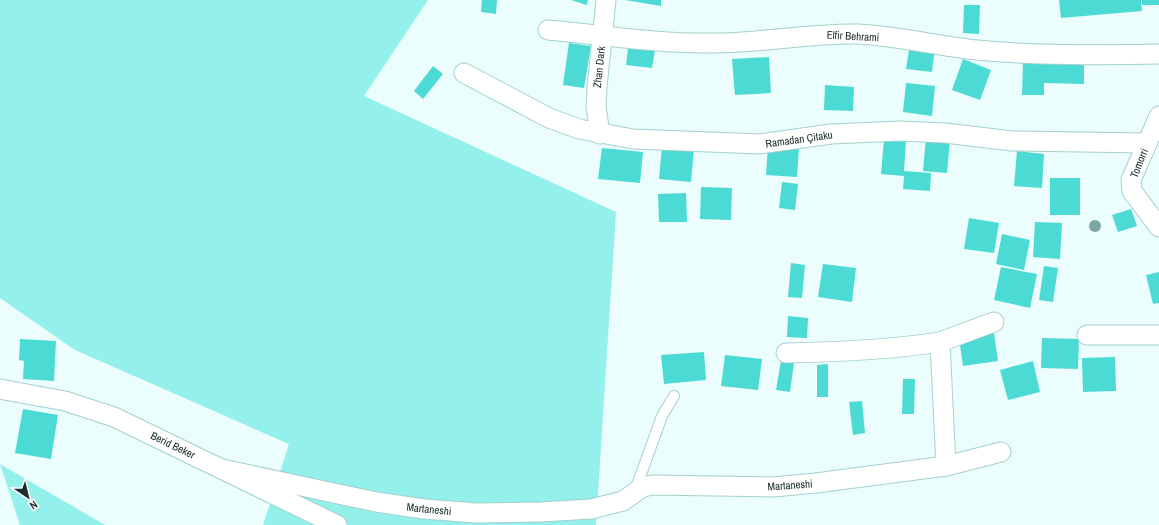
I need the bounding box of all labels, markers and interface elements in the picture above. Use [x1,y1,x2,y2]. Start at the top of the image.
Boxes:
street label: Elfir Behrami [826,28,880,44]
street label: Zhan Dark [590,45,608,89]
street label: Ramadan Çitaku [765,127,833,151]
street label: Tomorri [1127,146,1151,180]
street label: Berid Beker [149,428,197,462]
street label: Martaneshi [767,476,813,494]
north arrow [8,477,48,517]
text: N [27,498,40,513]
street label: Martaneshi [406,500,452,518]

